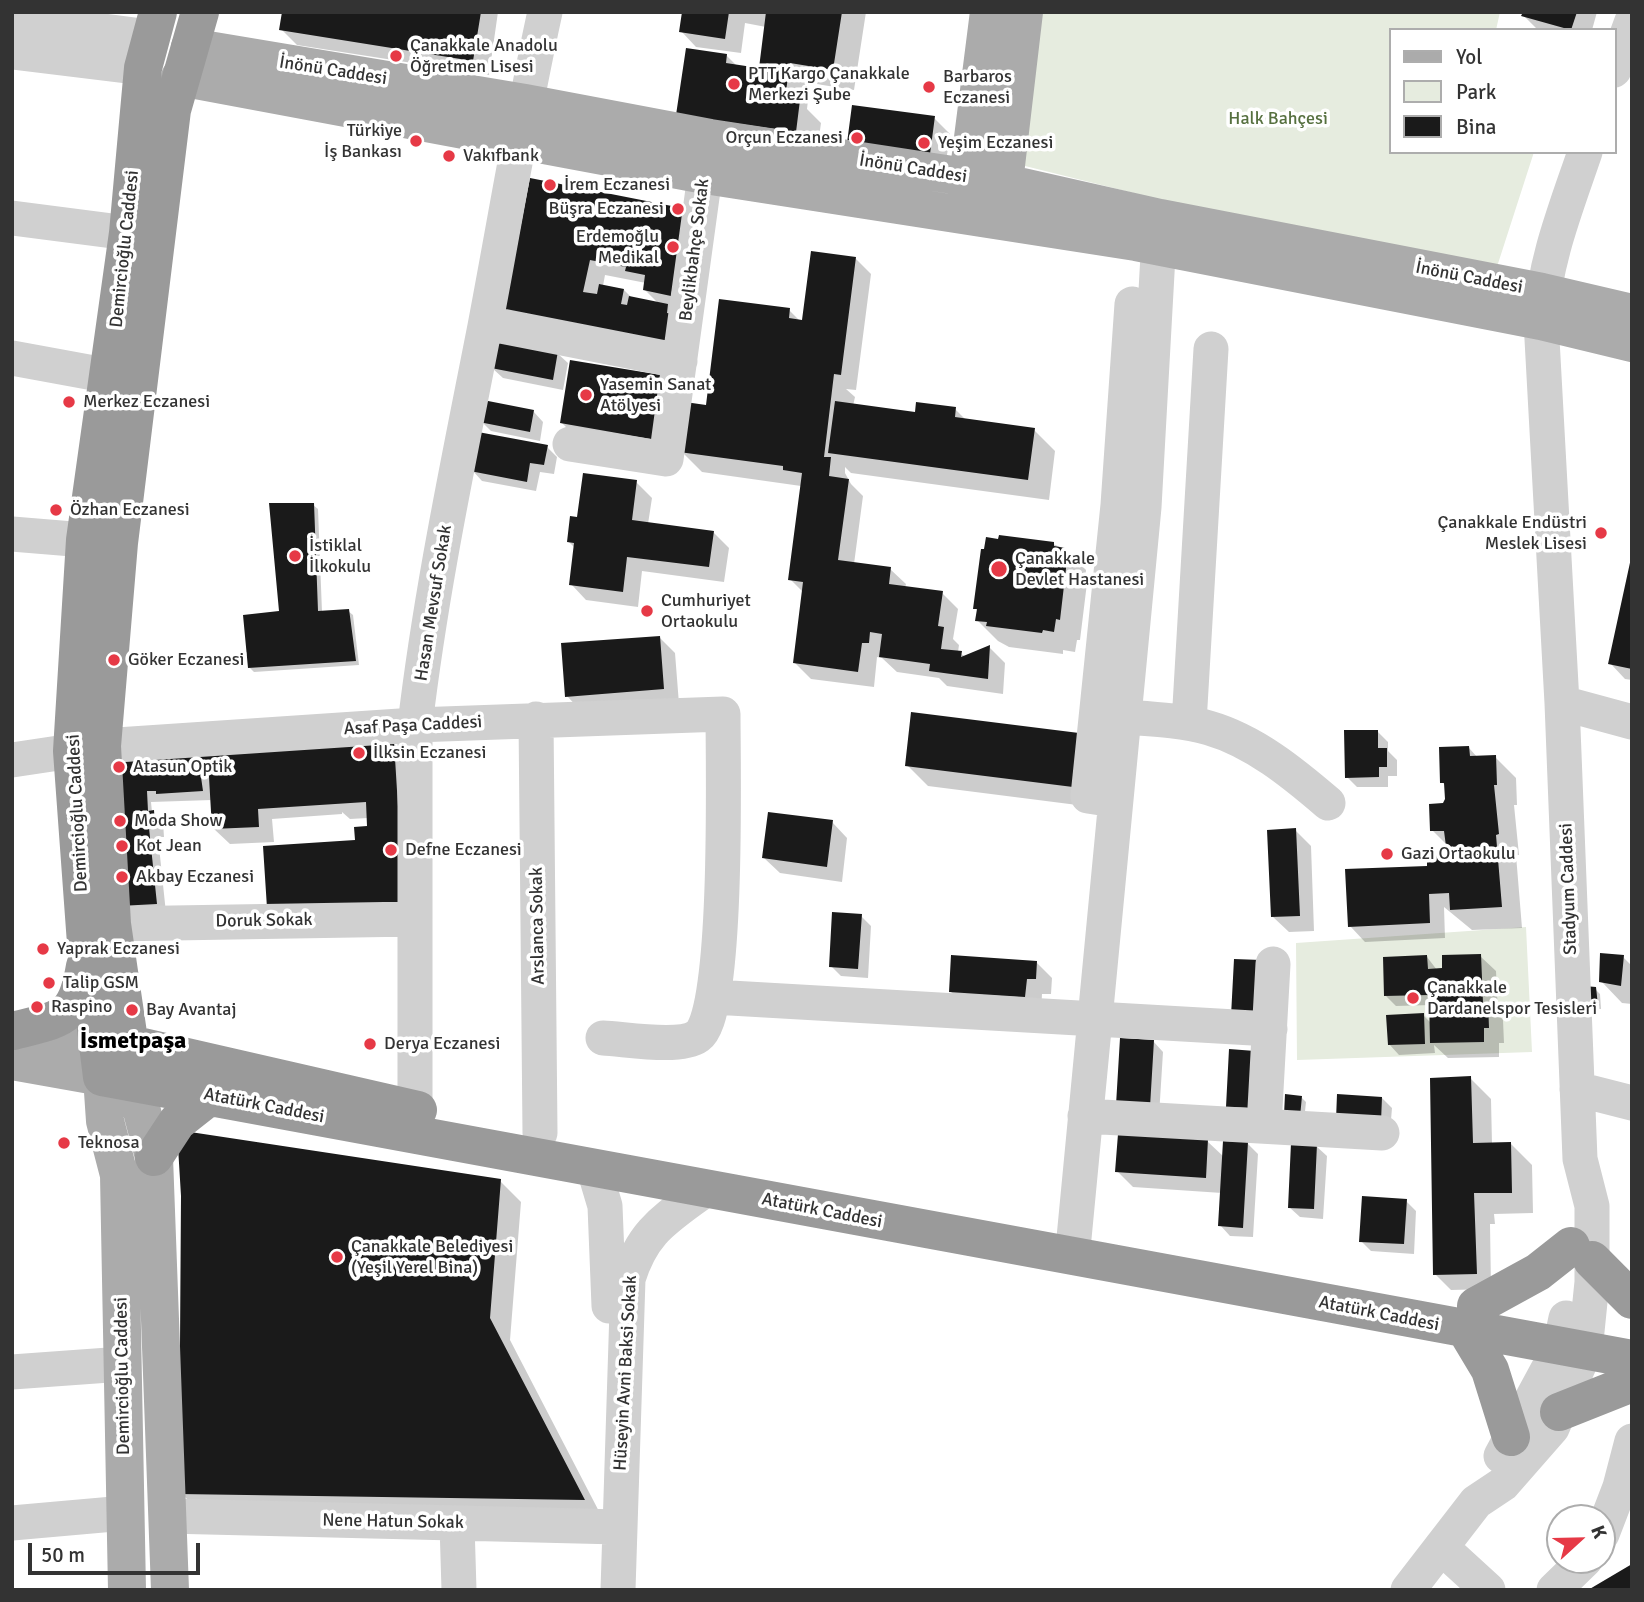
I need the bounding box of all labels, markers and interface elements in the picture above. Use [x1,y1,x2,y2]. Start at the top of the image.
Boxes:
legend [1388,28,1616,154]
place label: Çanakkale Anadolu Öğretmen Lisesi [410,35,558,78]
text: Yol [1456,44,1482,70]
marker: Çanakkale Anadolu Öğretmen Lisesi [388,48,404,64]
street label: İnönü Caddesi [278,52,388,90]
place label: PTT Kargo Çanakkale Merkezi Şube [748,63,910,106]
place label: Barbaros Eczanesi [943,66,1012,108]
marker: PTT Kargo Çanakkale Merkezi Şube [726,76,742,92]
marker: Barbaros Eczanesi [921,79,937,95]
text: Park [1456,79,1496,105]
park label: Halk Bahçesi [1228,108,1328,130]
text: Bina [1456,114,1497,140]
place label: Türkiye İş Bankası [324,120,402,162]
place label: Orçun Eczanesi [726,127,843,149]
marker: Orçun Eczanesi [849,130,865,146]
place label: Yeşim Eczanesi [938,132,1053,154]
marker: Türkiye İş Bankası [408,133,424,149]
marker: Yeşim Eczanesi [916,135,932,151]
place label: Vakıfbank [463,145,539,167]
marker: Vakıfbank [441,148,457,164]
street label: İnönü Caddesi [858,150,968,188]
street label: Demircioğlu Caddesi [106,169,144,329]
place label: İrem Eczanesi [564,174,670,196]
marker: İrem Eczanesi [542,177,558,193]
street label: Beylikbahçe Sokak [676,177,714,323]
place label: Büşra Eczanesi [549,198,664,220]
marker: Büşra Eczanesi [670,201,686,217]
place label: Erdemoğlu Medikal [576,226,659,268]
marker: Erdemoğlu Medikal [665,239,681,255]
street label: İnönü Caddesi [1414,257,1524,299]
place label: Yasemin Sanat Atölyesi [600,374,711,416]
marker: Yasemin Sanat Atölyesi [578,387,594,403]
place label: Merkez Eczanesi [83,391,210,413]
marker: Merkez Eczanesi [61,394,77,410]
place label: Özhan Eczanesi [70,499,190,521]
marker: Özhan Eczanesi [48,502,64,518]
place label: Çanakkale Endüstri Meslek Lisesi [1438,512,1587,554]
street label: Hasan Mevsuf Sokak [411,523,457,683]
marker: Çanakkale Endüstri Meslek Lisesi [1593,525,1609,541]
place label: İstiklal İlkokulu [309,535,371,578]
marker: İstiklal İlkokulu [287,548,303,564]
place label: Çanakkale Devlet Hastanesi [1015,548,1144,590]
marker: Çanakkale Devlet Hastanesi [989,559,1009,579]
place label: Cumhuriyet Ortaokulu [661,590,751,632]
marker: Cumhuriyet Ortaokulu [639,603,655,619]
place label: Göker Eczanesi [128,649,244,671]
marker: Göker Eczanesi [106,652,122,668]
street label: Asaf Paşa Caddesi [343,712,483,740]
street label: Demircioğlu Caddesi [63,733,93,893]
place label: İlksin Eczanesi [373,742,486,764]
marker: İlksin Eczanesi [351,745,367,761]
place label: Atasun Optik [133,756,232,778]
marker: Atasun Optik [111,759,127,775]
place label: Moda Show [134,810,223,832]
marker: Moda Show [112,813,128,829]
street label: Stadyum Caddesi [1556,823,1582,955]
place label: Kot Jean [136,835,202,857]
marker: Kot Jean [114,838,130,854]
place label: Defne Eczanesi [405,839,522,861]
marker: Defne Eczanesi [383,842,399,858]
place label: Gazi Ortaokulu [1401,843,1516,865]
marker: Gazi Ortaokulu [1379,846,1395,862]
place label: Akbay Eczanesi [136,866,254,888]
street label: Arslanca Sokak [526,867,550,985]
marker: Akbay Eczanesi [114,869,130,885]
street label: Doruk Sokak [215,909,313,933]
place label: Yaprak Eczanesi [57,938,180,960]
marker: Yaprak Eczanesi [35,941,51,957]
place label: Talip GSM [63,972,139,994]
marker: Talip GSM [41,975,57,991]
place label: Çanakkale Dardanelspor Tesisleri [1427,977,1597,1020]
marker: Çanakkale Dardanelspor Tesisleri [1405,990,1421,1006]
place label: Raspino [51,996,112,1018]
marker: Raspino [29,999,45,1015]
place label: Bay Avantaj [146,999,236,1021]
marker: Bay Avantaj [124,1002,140,1018]
district label: İsmetpaşa [80,1028,186,1056]
place label: Derya Eczanesi [384,1033,500,1055]
marker: Derya Eczanesi [362,1036,378,1052]
street label: Atatürk Caddesi [202,1084,326,1128]
place label: Teknosa [78,1132,140,1154]
marker: Teknosa [56,1135,72,1151]
street label: Atatürk Caddesi [760,1189,884,1233]
place label: Çanakkale Belediyesi (Yeşil Yerel Bina) [351,1236,513,1278]
marker: Çanakkale Belediyesi (Yeşil Yerel Bina) [329,1249,345,1265]
street label: Hüseyin Avni Baksi Sokak [610,1275,642,1471]
street label: Atatürk Caddesi [1317,1292,1441,1336]
street label: Demircioğlu Caddesi [111,1297,135,1455]
north arrow [1546,1504,1616,1574]
street label: Nene Hatun Sokak [322,1510,464,1534]
text: K [1585,1522,1612,1542]
scale bar [32,1528,203,1572]
text: 50 m [41,1542,85,1568]

